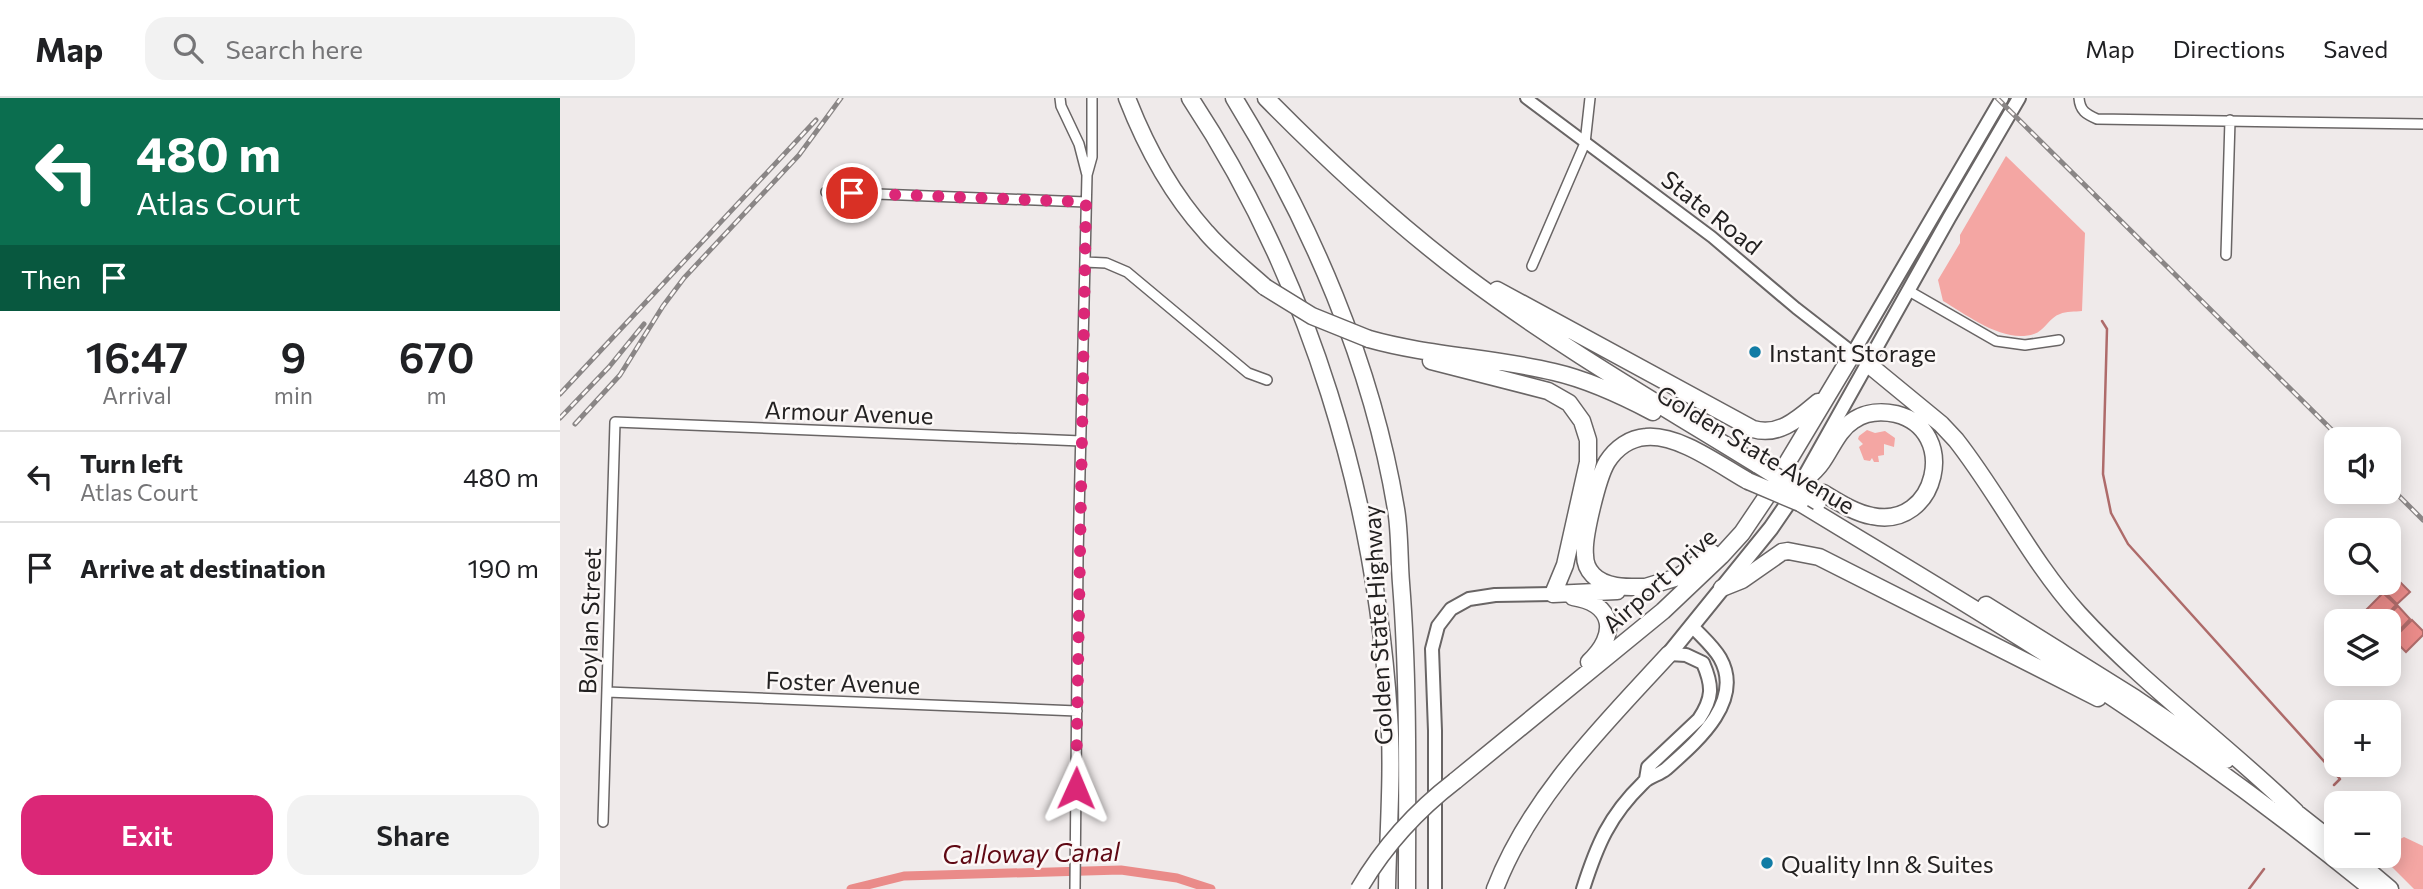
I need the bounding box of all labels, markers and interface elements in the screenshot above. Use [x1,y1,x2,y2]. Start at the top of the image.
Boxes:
search box [145,17,635,80]
text: Map [35,28,103,69]
icon: search [169,29,207,67]
text: Search here [225,33,363,64]
text: Map [2085,34,2135,63]
text: Directions [2173,34,2285,63]
text: Saved [2323,34,2388,63]
text: 480 m [136,122,281,182]
icon: left [21,126,112,217]
pin [822,163,882,223]
street label: State Road [1656,164,1768,260]
icon: arrive [833,174,871,212]
text: Atlas Court [136,182,300,222]
icon: arrive [95,259,133,297]
text: Then [21,263,81,294]
text: 16:47 [86,330,188,382]
text: 9 [281,330,306,382]
text: 670 [399,330,474,382]
place label: Instant Storage [1769,338,1936,367]
marker: Instant Storage [1747,344,1763,360]
street label: Golden State Avenue [1652,378,1860,520]
text: Arrival [102,381,172,409]
text: min [274,381,313,409]
text: m [426,381,447,409]
street label: Armour Avenue [764,395,934,429]
map controls [2324,427,2401,868]
button: sound [2324,427,2401,504]
text: Turn left [80,447,183,478]
icon: left [21,458,59,496]
text: 480 m [463,461,539,492]
text: Atlas Court [80,478,198,506]
street label: Golden State Highway [1356,504,1398,746]
button: search [2324,518,2401,595]
street label: Airport Drive [1596,521,1722,639]
street label: Boylan Street [572,547,606,695]
icon: arrive [21,549,59,587]
text: Arrive at destination [80,552,326,583]
text: 190 m [467,552,539,583]
button: layers [2324,609,2401,686]
street label: Foster Avenue [765,665,921,699]
button: + [2324,700,2401,777]
position arrow [1039,751,1113,825]
button: − [2324,791,2401,868]
button: Exit [21,795,273,875]
button: Share [287,795,539,875]
water label: Calloway Canal [942,835,1122,869]
place label: Quality Inn & Suites [1781,849,1994,878]
marker: Quality Inn & Suites [1759,855,1775,871]

